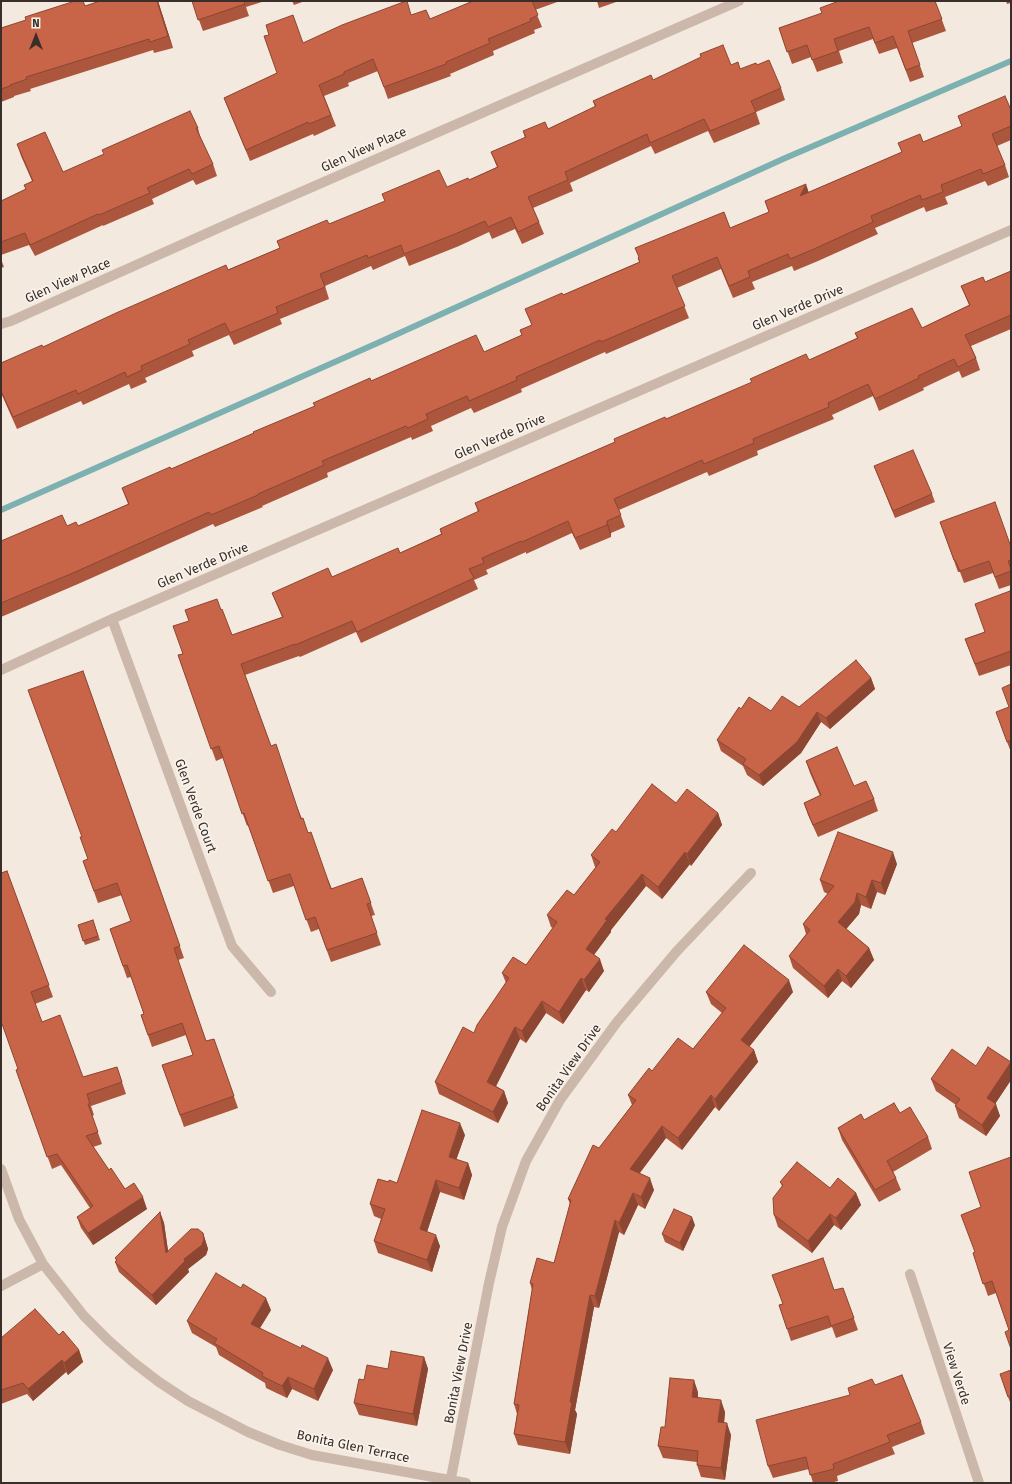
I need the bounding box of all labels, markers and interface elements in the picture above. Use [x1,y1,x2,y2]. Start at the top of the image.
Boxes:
north arrow [16,16,56,56]
text: N [32,17,40,30]
street label: Glen View Place [319,124,409,176]
street label: Glen View Place [23,255,113,307]
street label: Glen Verde Drive [750,282,846,334]
street label: Glen Verde Drive [452,411,548,463]
street label: Glen Verde Drive [155,540,251,592]
street label: Glen Verde Court [171,757,219,855]
street label: Bonita View Drive [533,1021,605,1115]
street label: Bonita View Drive [442,1321,476,1425]
street label: View Verde [939,1341,973,1407]
street label: Bonita Glen Terrace [295,1427,411,1467]

